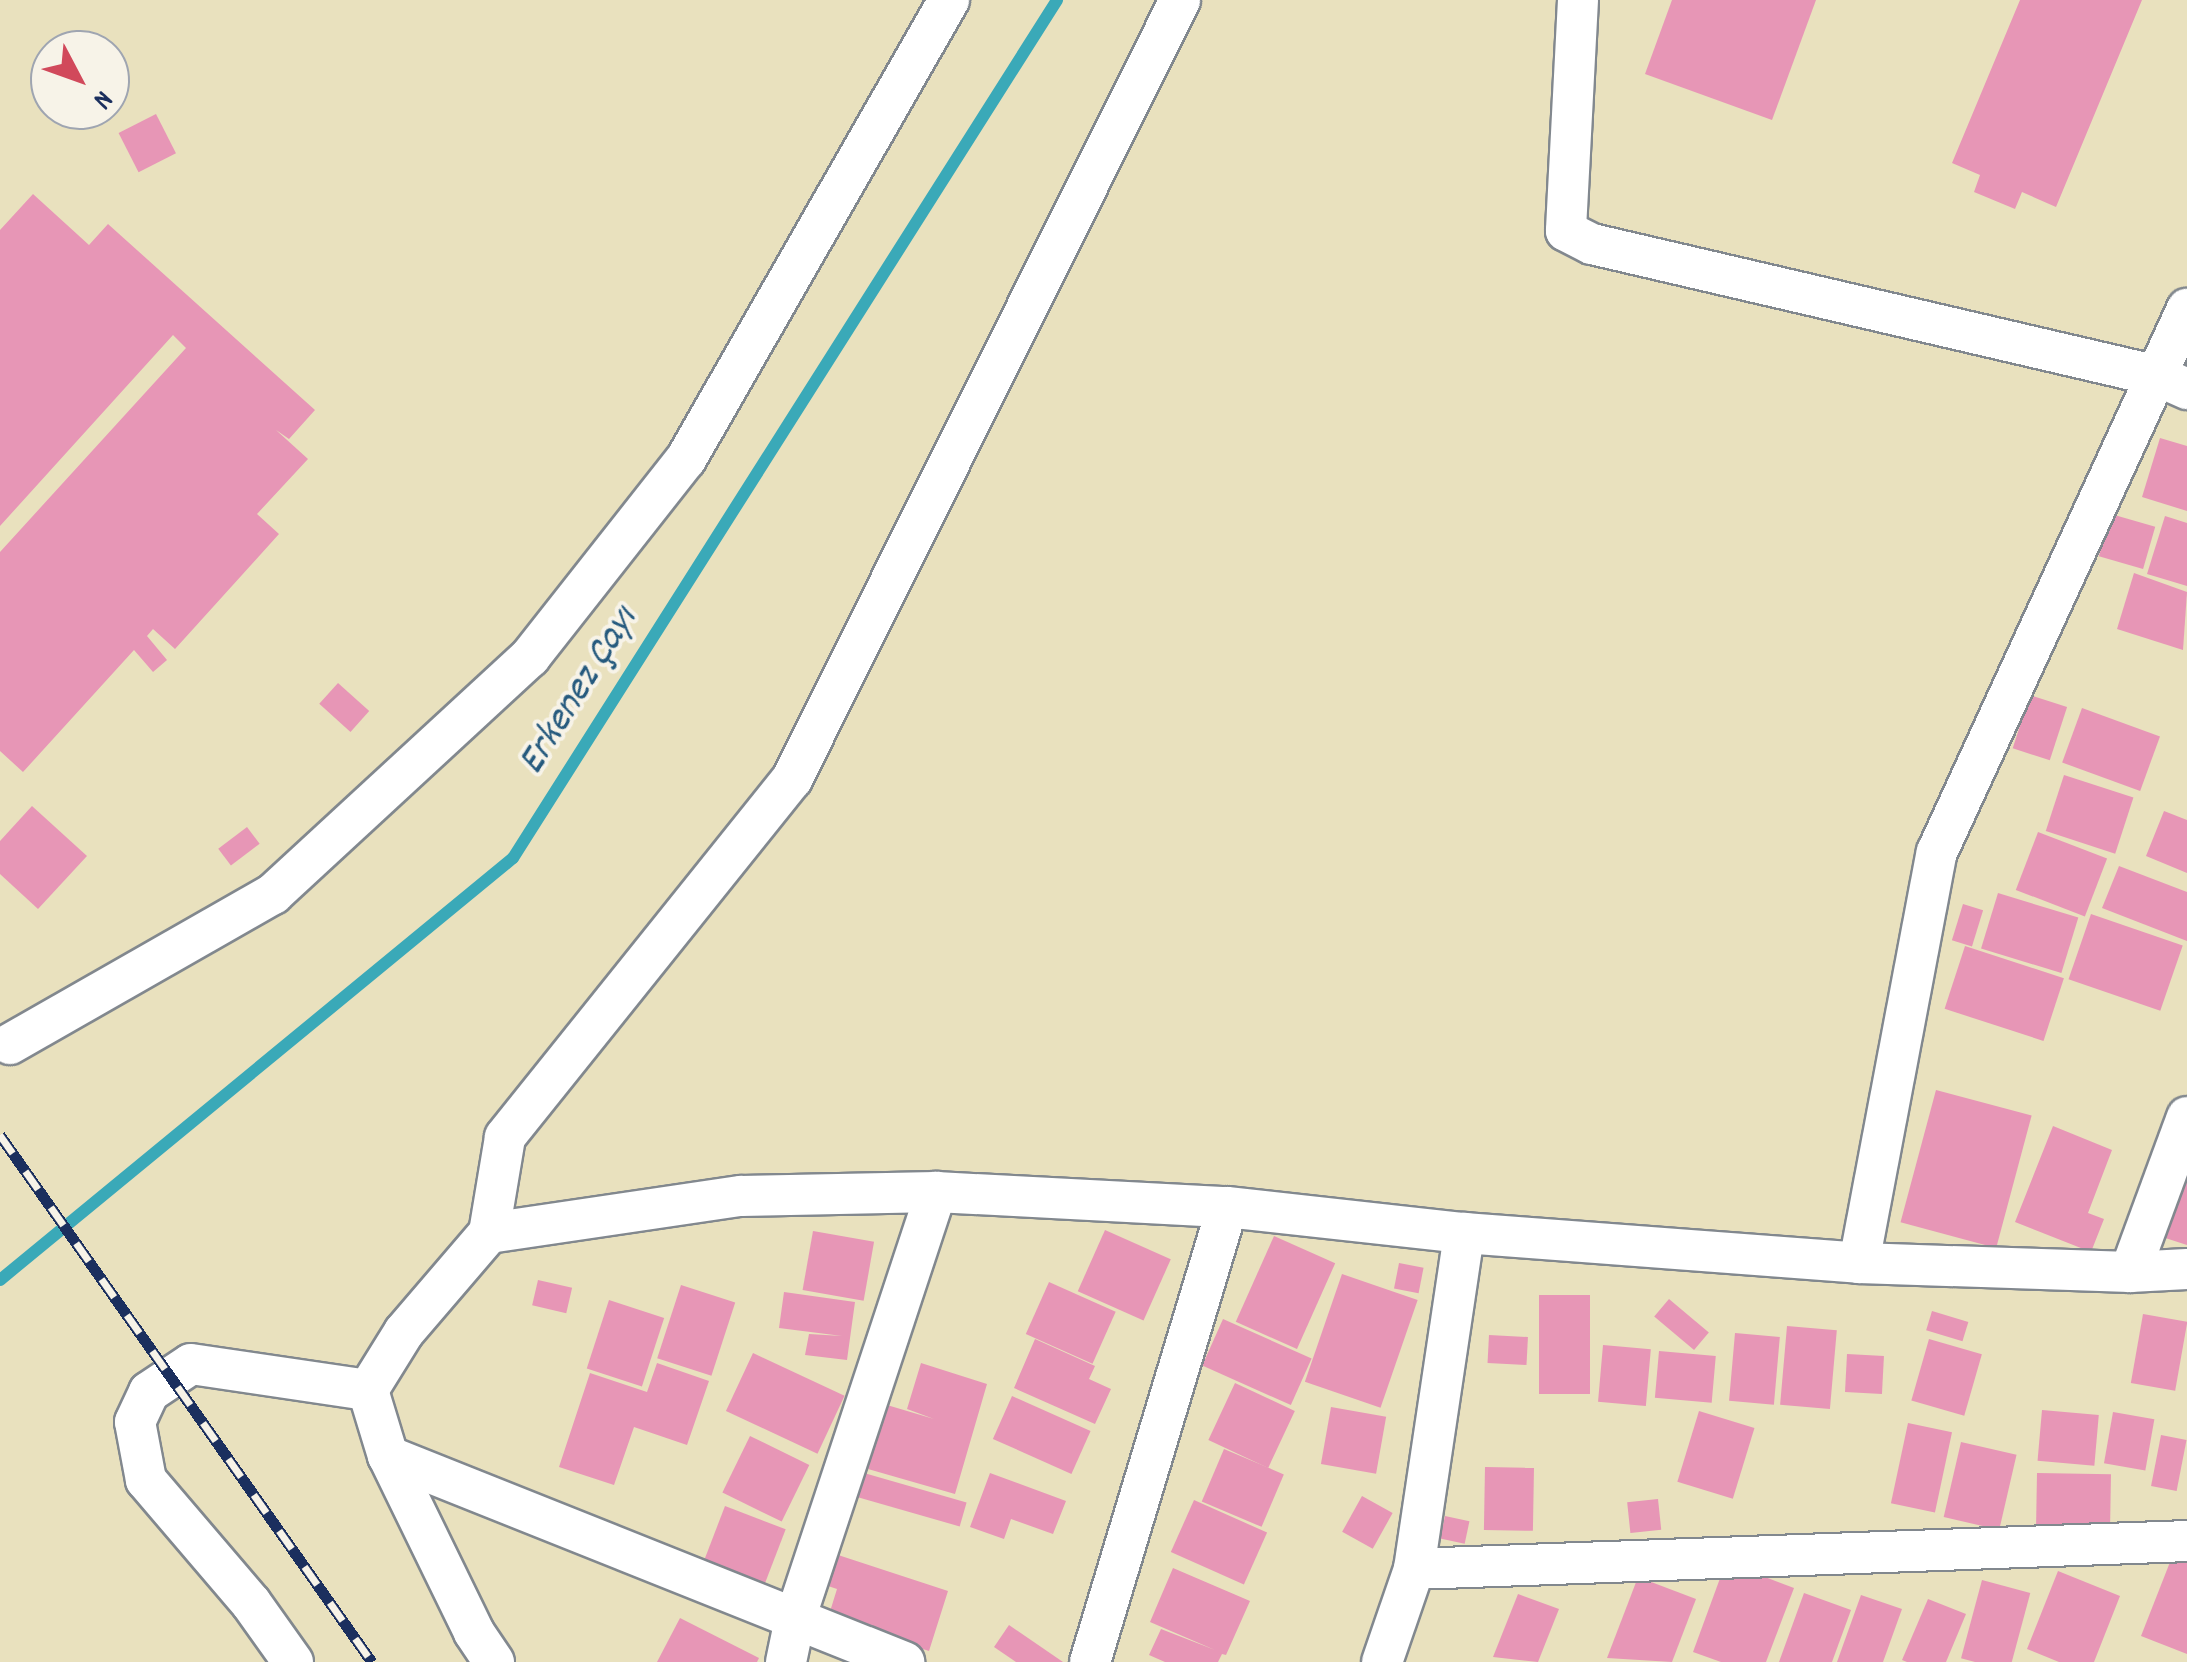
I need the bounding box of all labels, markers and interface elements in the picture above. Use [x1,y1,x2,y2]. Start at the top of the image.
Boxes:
north arrow [30,30,130,130]
text: N [81,80,121,117]
water label: Erkenez Çayı [510,599,650,785]

